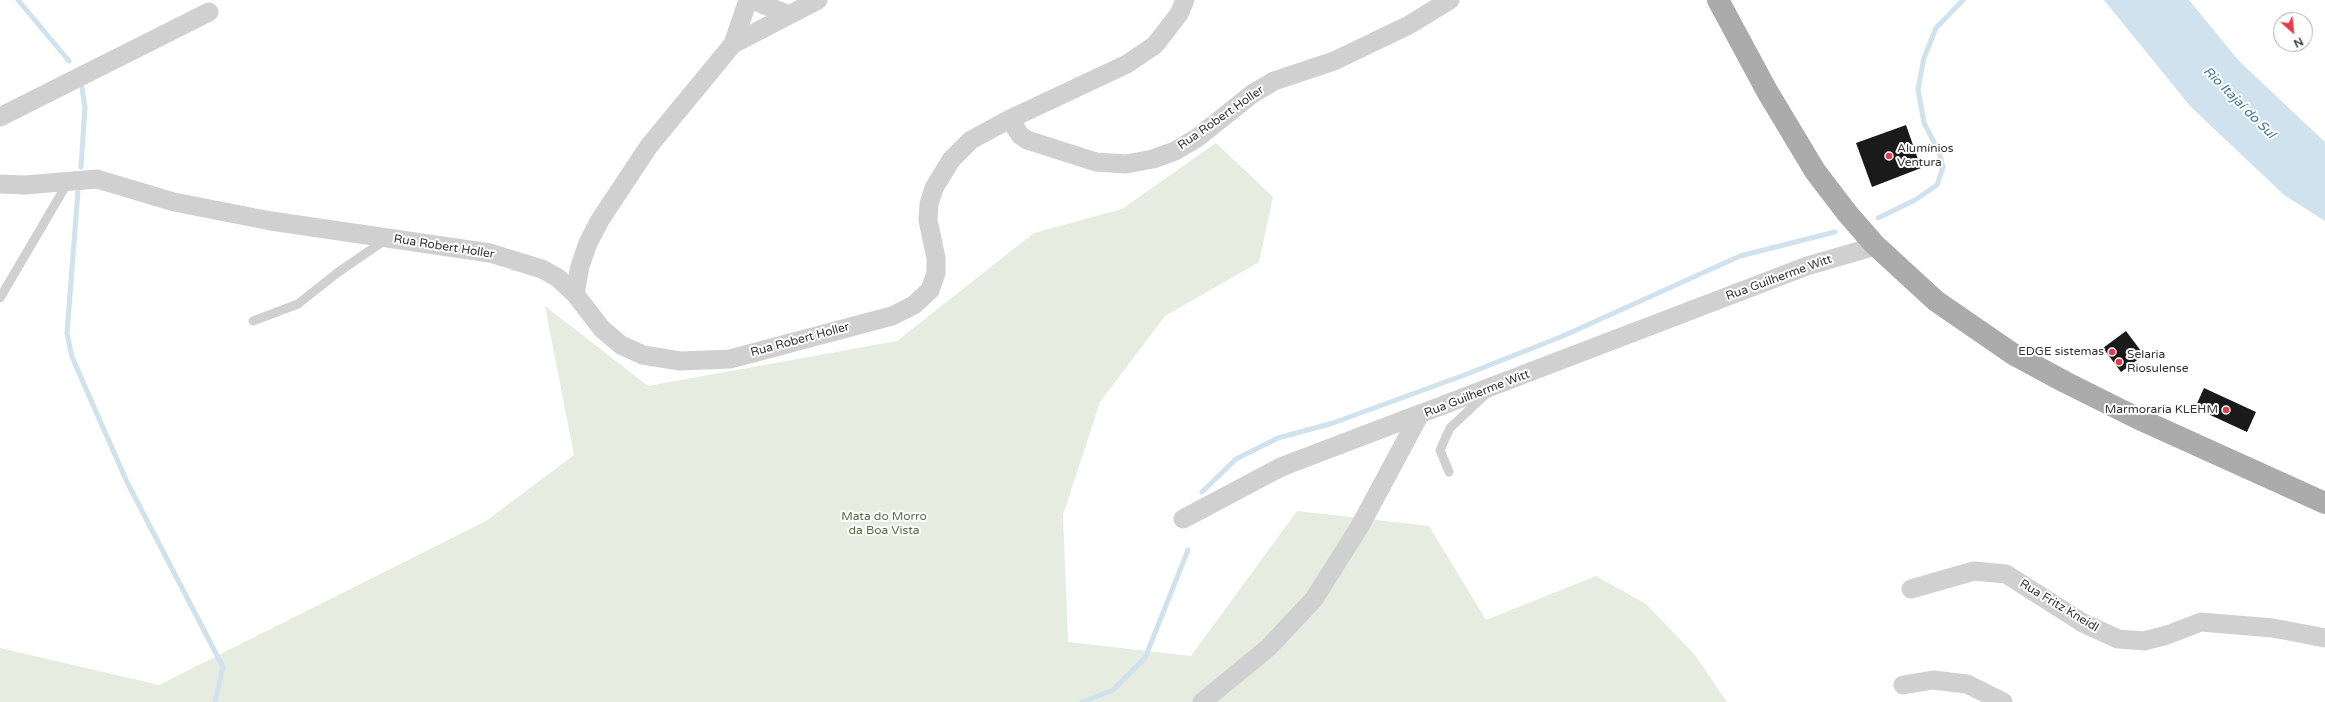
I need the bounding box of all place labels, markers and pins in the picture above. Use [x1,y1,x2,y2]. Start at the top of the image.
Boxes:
place label: Alumínios Ventura [1897,142,1954,170]
marker: Alumínios Ventura [1884,151,1894,161]
place label: EDGE sistemas [2018,345,2104,359]
marker: EDGE sistemas [2107,347,2117,357]
place label: Selaria Riosulense [2127,348,2189,376]
marker: Selaria Riosulense [2114,357,2124,367]
place label: Marmoraria KLEHM [2105,403,2218,417]
marker: Marmoraria KLEHM [2221,405,2231,415]

